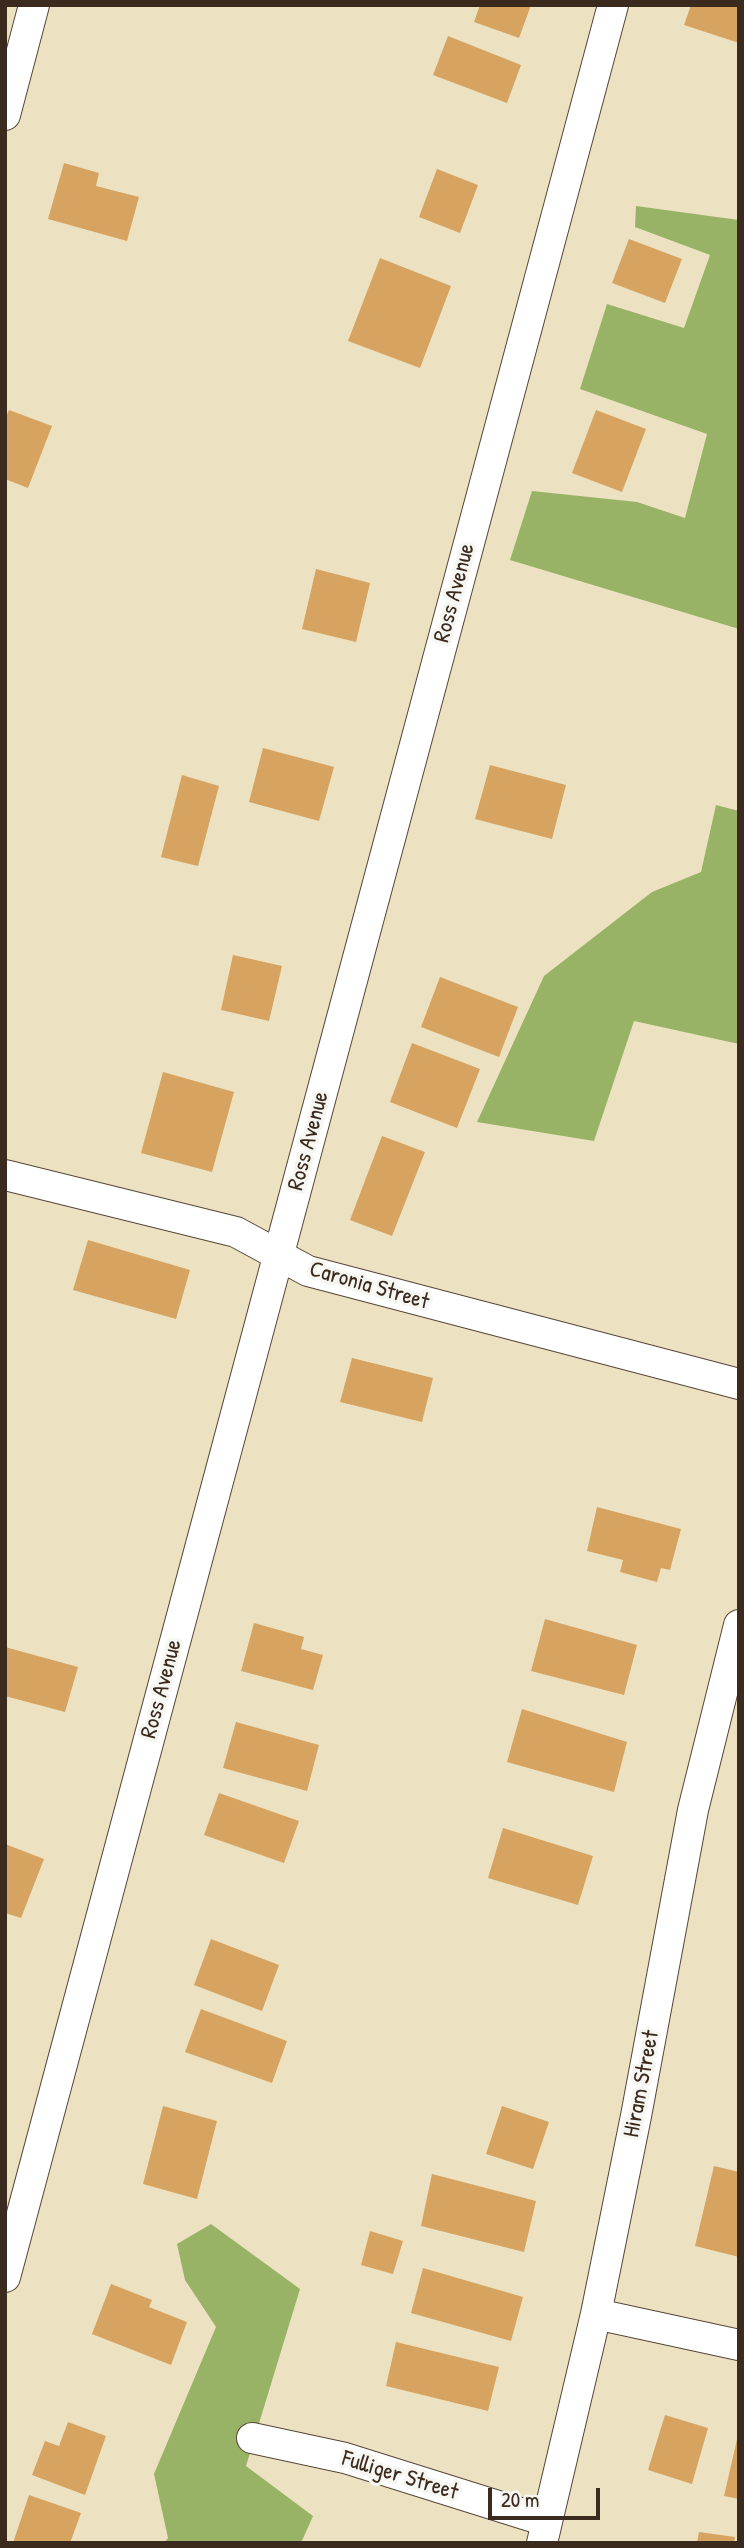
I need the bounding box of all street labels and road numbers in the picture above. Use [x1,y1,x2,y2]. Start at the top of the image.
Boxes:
street label: Ross Avenue [429,541,481,645]
street label: Ross Avenue [283,1089,335,1193]
street label: Caronia Street [306,1256,432,1316]
street label: Ross Avenue [136,1637,188,1741]
street label: Hiram Street [618,2028,666,2140]
street label: Fulliger Street [339,2445,461,2507]

